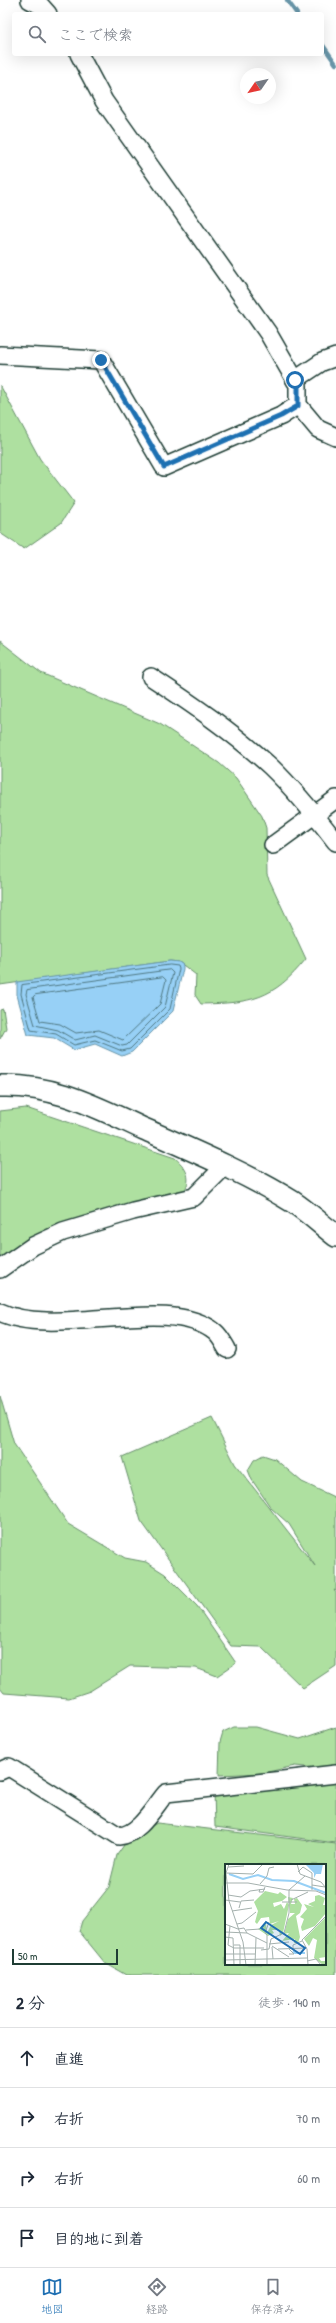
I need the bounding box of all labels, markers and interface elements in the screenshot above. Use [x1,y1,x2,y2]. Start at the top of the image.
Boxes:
search box [12,12,324,56]
icon: search [26,23,48,45]
text: ここで検索 [58,24,133,45]
north arrow [240,68,276,104]
route end [92,351,110,369]
route start [286,371,304,389]
inset map [225,1864,326,1965]
scale bar [12,1947,118,1966]
text: 50 m [18,1949,38,1963]
text: 2 分 [16,1991,45,2014]
text: 徒歩 · 140 m [258,1993,320,2011]
icon: ahead [16,2047,38,2069]
text: 直進 [54,2048,84,2069]
text: 10 m [298,2049,320,2067]
icon: right [16,2107,38,2129]
text: 右折 [54,2108,84,2129]
text: 70 m [296,2109,320,2127]
icon: right [16,2167,38,2189]
text: 右折 [54,2168,84,2189]
text: 60 m [297,2169,320,2187]
icon: arrive [16,2227,38,2249]
text: 目的地に到着 [54,2228,144,2249]
tab: 地図 [41,2276,63,2316]
tab: 経路 [146,2276,168,2316]
tab: 保存済み [251,2276,295,2316]

